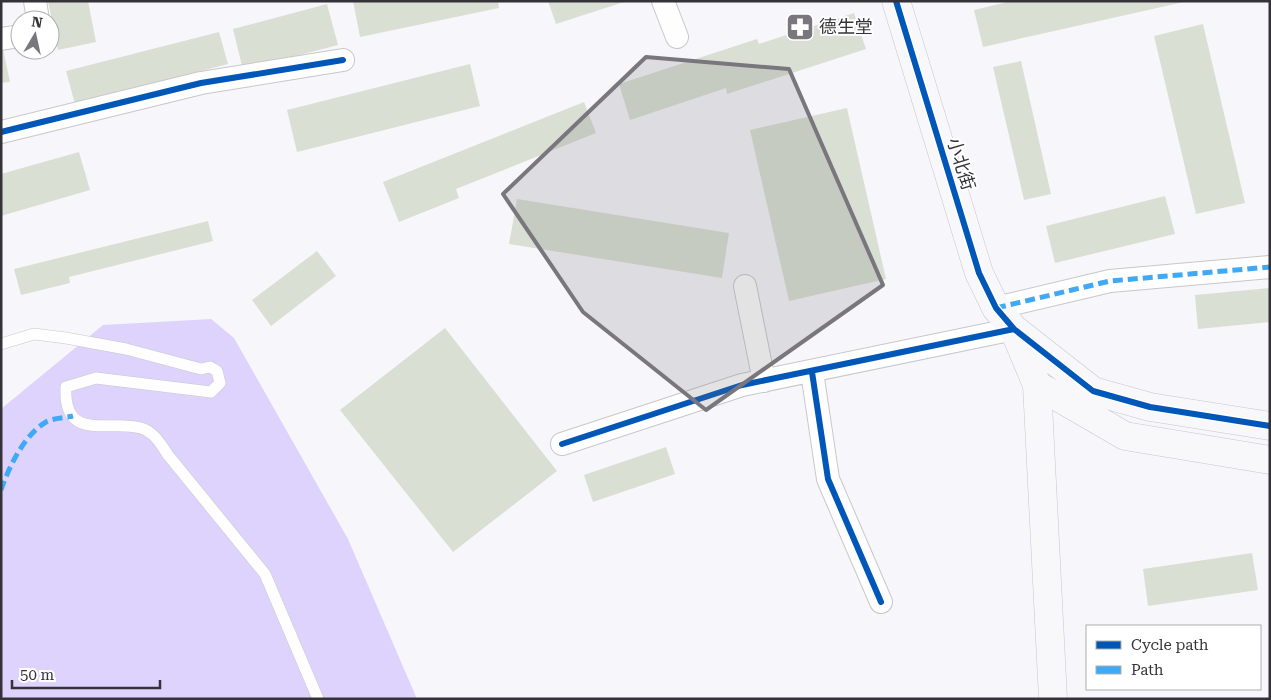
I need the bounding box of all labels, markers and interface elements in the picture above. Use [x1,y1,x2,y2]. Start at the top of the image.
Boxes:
north arrow [10,10,60,60]
pharmacy icon: 德生堂 [785,12,815,42]
text: N [30,13,44,31]
place label: 德生堂 [819,16,873,37]
street label: 小北街 [944,135,979,193]
legend [1086,625,1261,690]
text: Cycle path [1131,636,1209,654]
scale bar [12,658,160,690]
text: Path [1131,661,1164,679]
text: 50 m [20,666,55,684]

